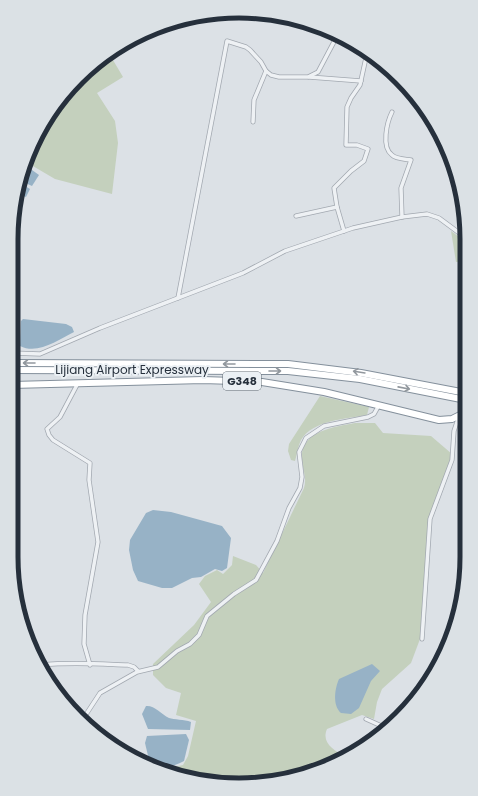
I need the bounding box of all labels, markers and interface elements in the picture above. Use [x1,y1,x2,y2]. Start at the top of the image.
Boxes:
one-way arrow [23,359,36,367]
one-way arrow [223,360,236,368]
street label: Lijiang Airport Expressway [55,361,209,378]
one-way arrow [268,367,281,375]
one-way arrow [353,368,366,376]
road number: G348 [223,372,261,390]
one-way arrow [397,384,410,392]

